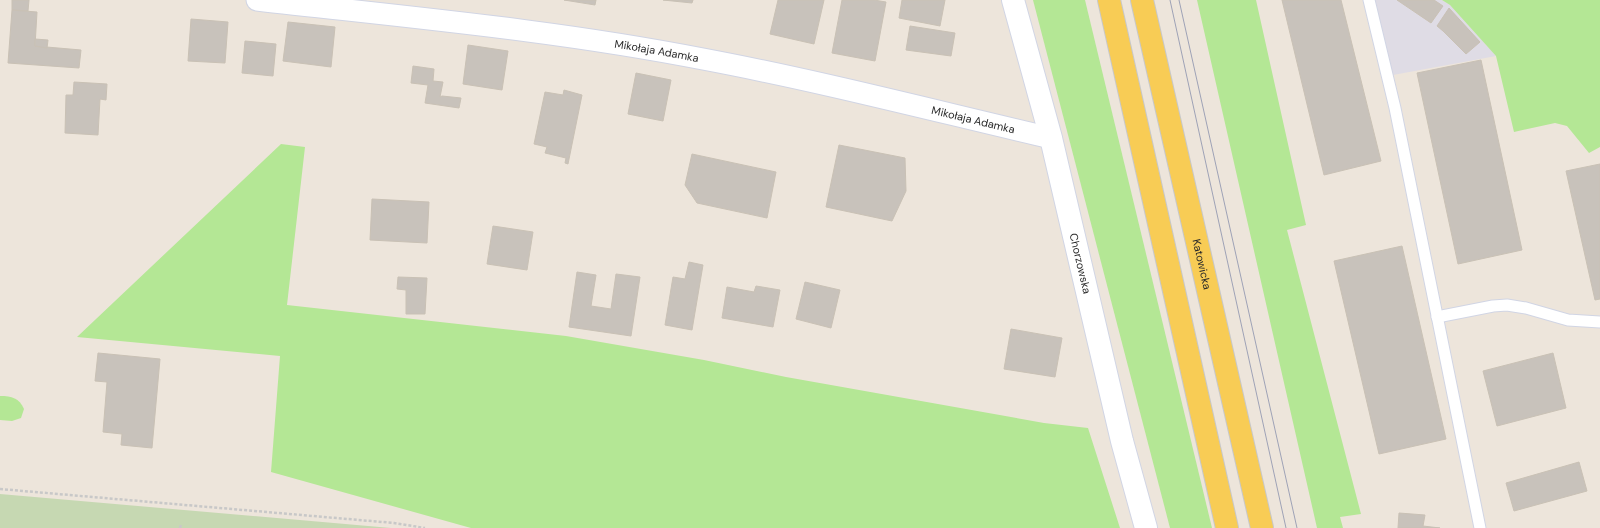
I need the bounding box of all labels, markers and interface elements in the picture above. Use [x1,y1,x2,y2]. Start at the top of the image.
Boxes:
street label: Mikołaja Adamka [614,37,700,65]
street label: Mikołaja Adamka [930,103,1016,136]
street label: Chorzowska [1067,232,1094,295]
street label: Katowicka [1190,238,1215,291]

